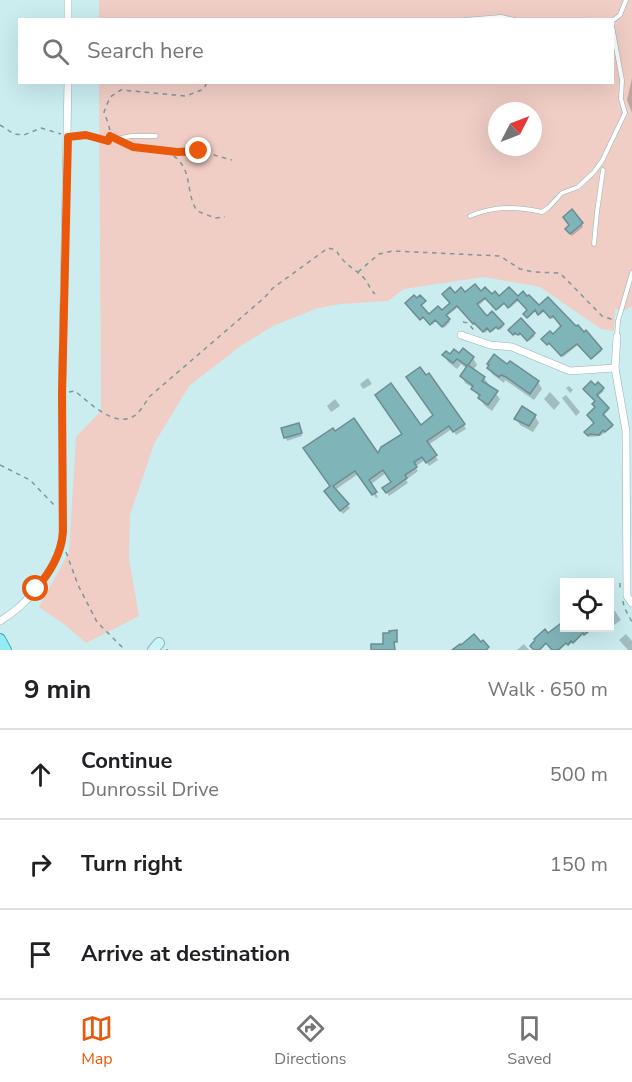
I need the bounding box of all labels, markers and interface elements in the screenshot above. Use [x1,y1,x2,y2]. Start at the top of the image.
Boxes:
search box [18,18,614,84]
icon: search [39,35,72,68]
text: Search here [87,36,204,66]
north arrow [488,102,542,156]
route end [185,137,211,163]
route start [22,575,48,601]
map controls [560,578,614,632]
button: locate [560,578,614,632]
text: 9 min [24,672,91,707]
text: Walk · 650 m [488,676,608,703]
text: Continue [81,746,172,776]
icon: ahead [24,758,57,791]
text: 500 m [550,761,608,788]
text: Dunrossil Drive [81,776,219,803]
icon: right [24,848,57,881]
text: Turn right [81,849,182,879]
text: 150 m [550,851,608,878]
icon: arrive [24,938,57,971]
text: Arrive at destination [81,939,290,969]
tab: Map [80,1012,113,1070]
tab: Directions [274,1012,346,1070]
tab: Saved [507,1012,552,1070]

